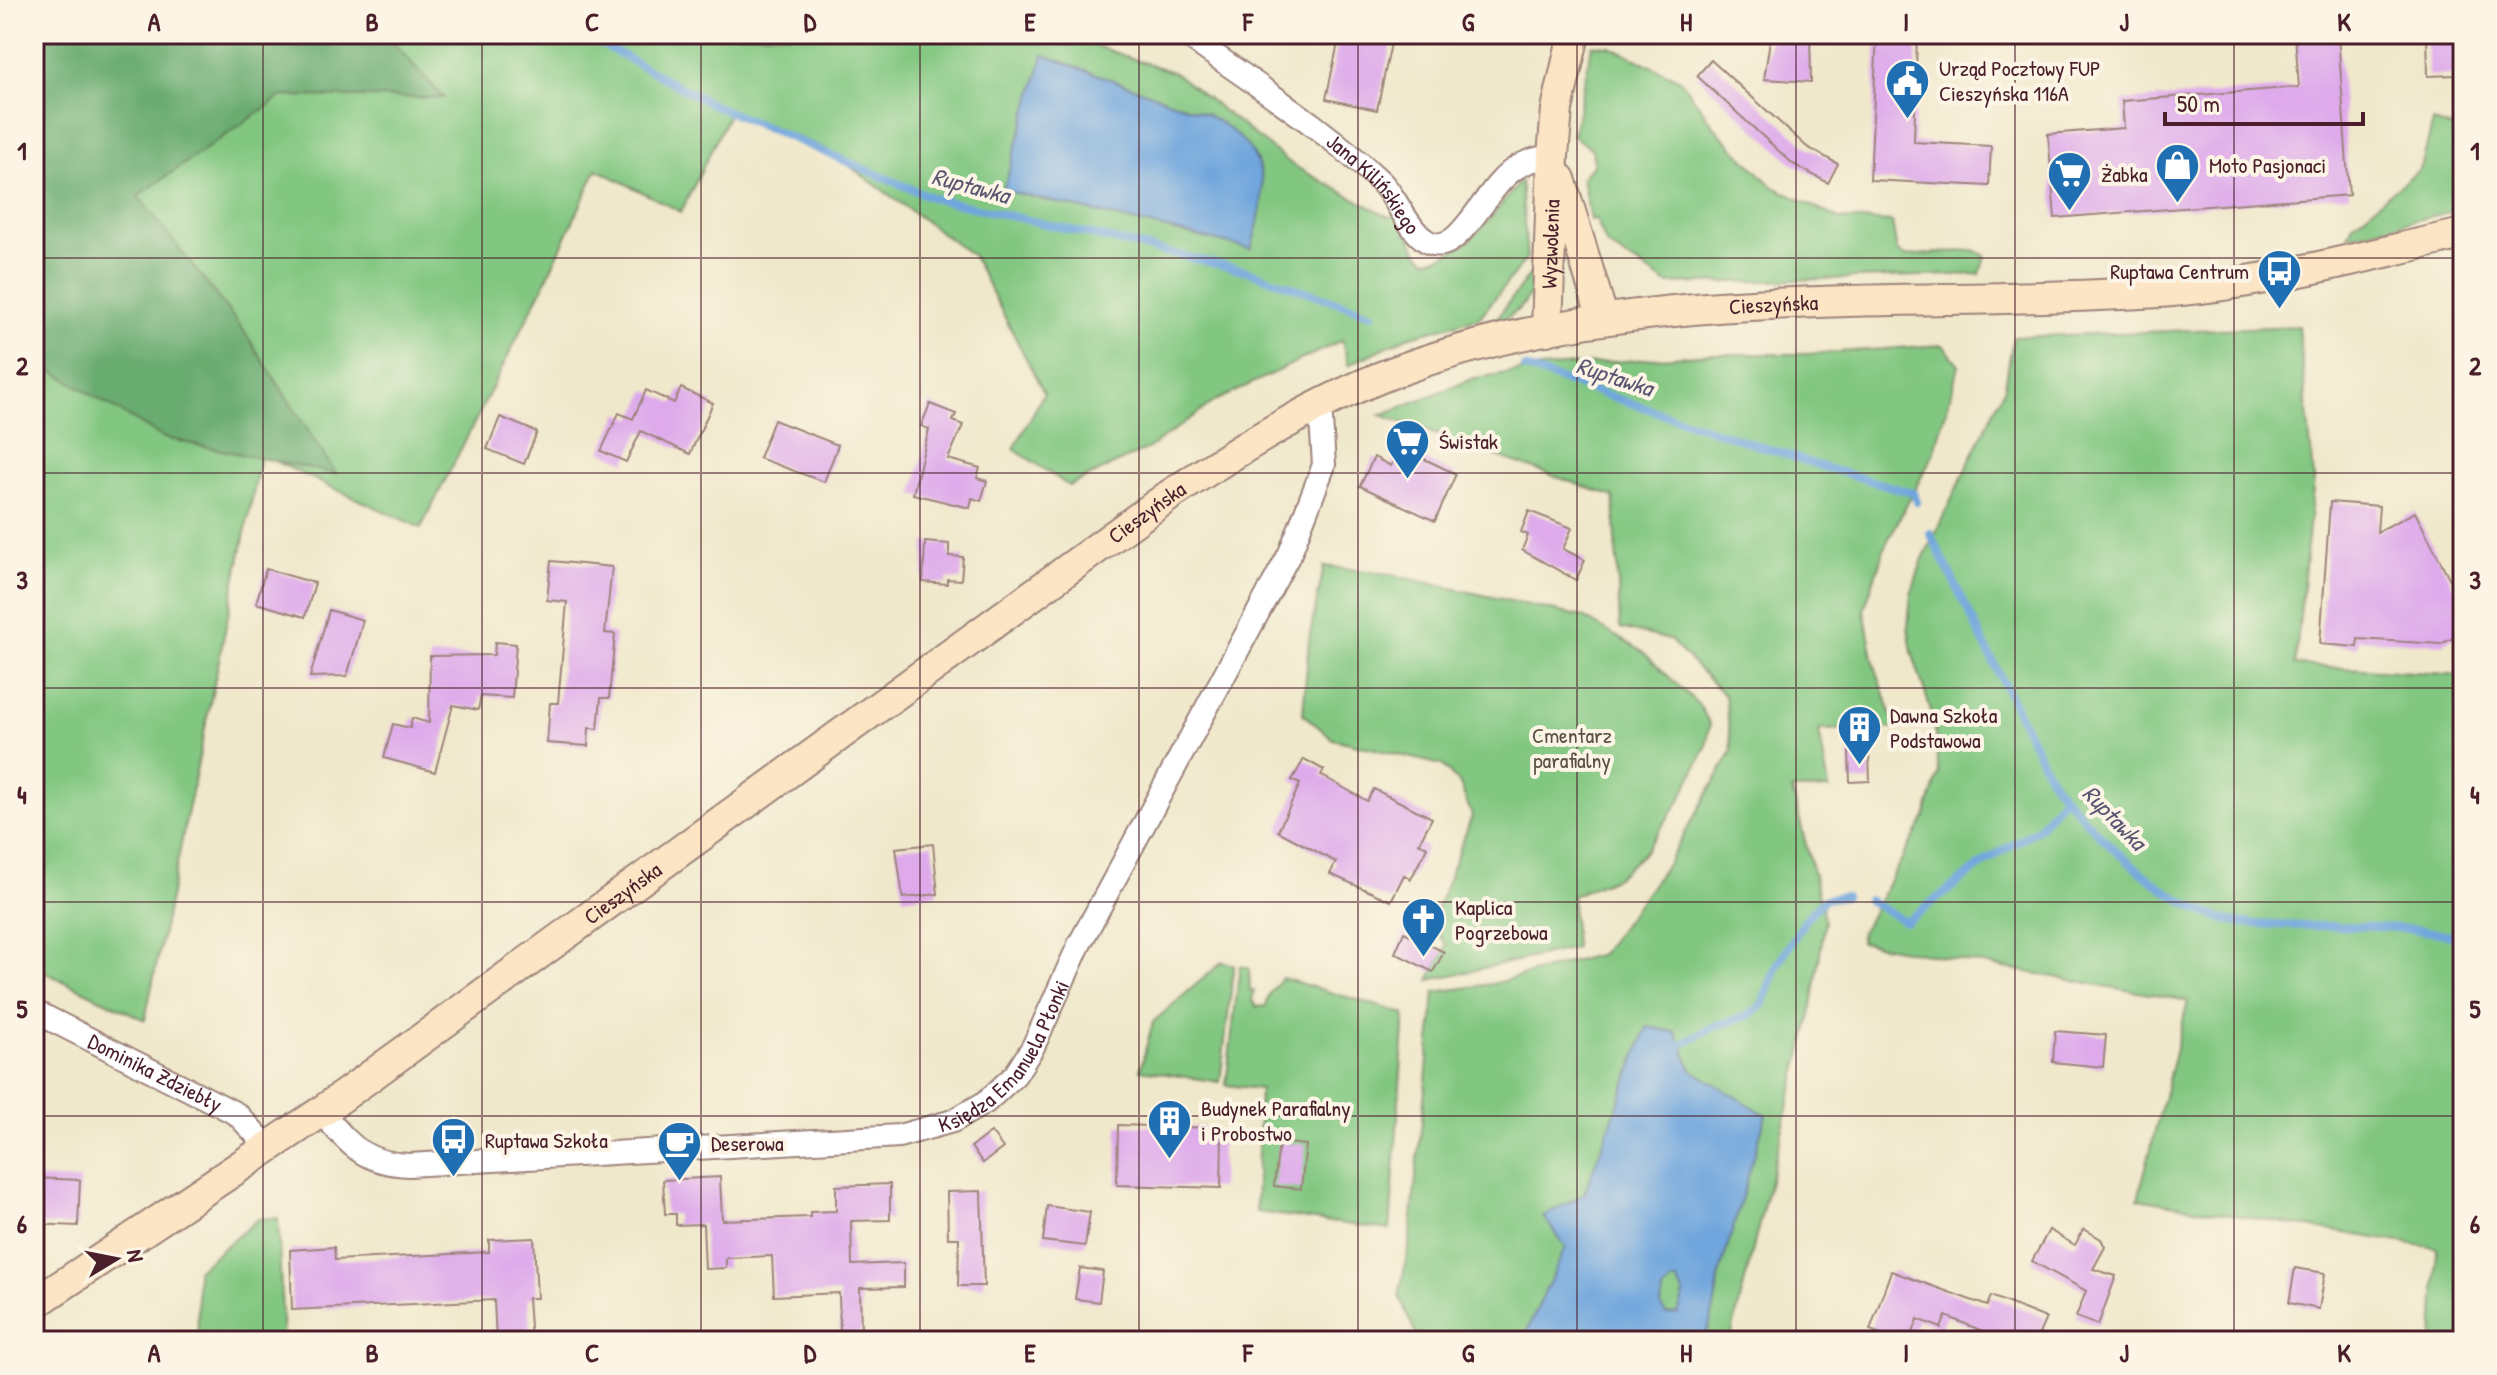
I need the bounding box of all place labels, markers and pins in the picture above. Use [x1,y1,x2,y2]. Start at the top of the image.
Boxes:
place label: Urząd Pocztowy FUP Cieszyńska 116A [1939,53,2101,108]
public building icon: Urząd Pocztowy FUP Cieszyńska 116A [1884,57,1932,120]
shop icon: Moto Pasjonaci [2154,141,2202,204]
supermarket icon: Żabka [2046,150,2094,213]
place label: Moto Pasjonaci [2209,150,2326,180]
place label: Żabka [2101,159,2148,189]
bus stop icon: Ruptawa Centrum [2256,247,2304,310]
place label: Ruptawa Centrum [2110,256,2249,286]
supermarket icon: Świstak [1384,417,1432,480]
place label: Świstak [1439,426,1498,456]
place label: Dawna Szkoła Podstawowa [1890,700,1998,755]
building icon: Dawna Szkoła Podstawowa [1835,704,1883,767]
place label: Kaplica Pogrzebowa [1455,892,1548,947]
church icon: Kaplica Pogrzebowa [1400,896,1448,959]
place label: Budynek Parafialny i Probostwo [1201,1093,1351,1148]
building icon: Budynek Parafialny i Probostwo [1146,1097,1194,1160]
bus stop icon: Ruptawa Szkoła [430,1116,478,1179]
cafe icon: Deserowa [656,1119,704,1182]
place label: Ruptawa Szkoła [485,1125,608,1155]
place label: Deserowa [711,1128,784,1158]

